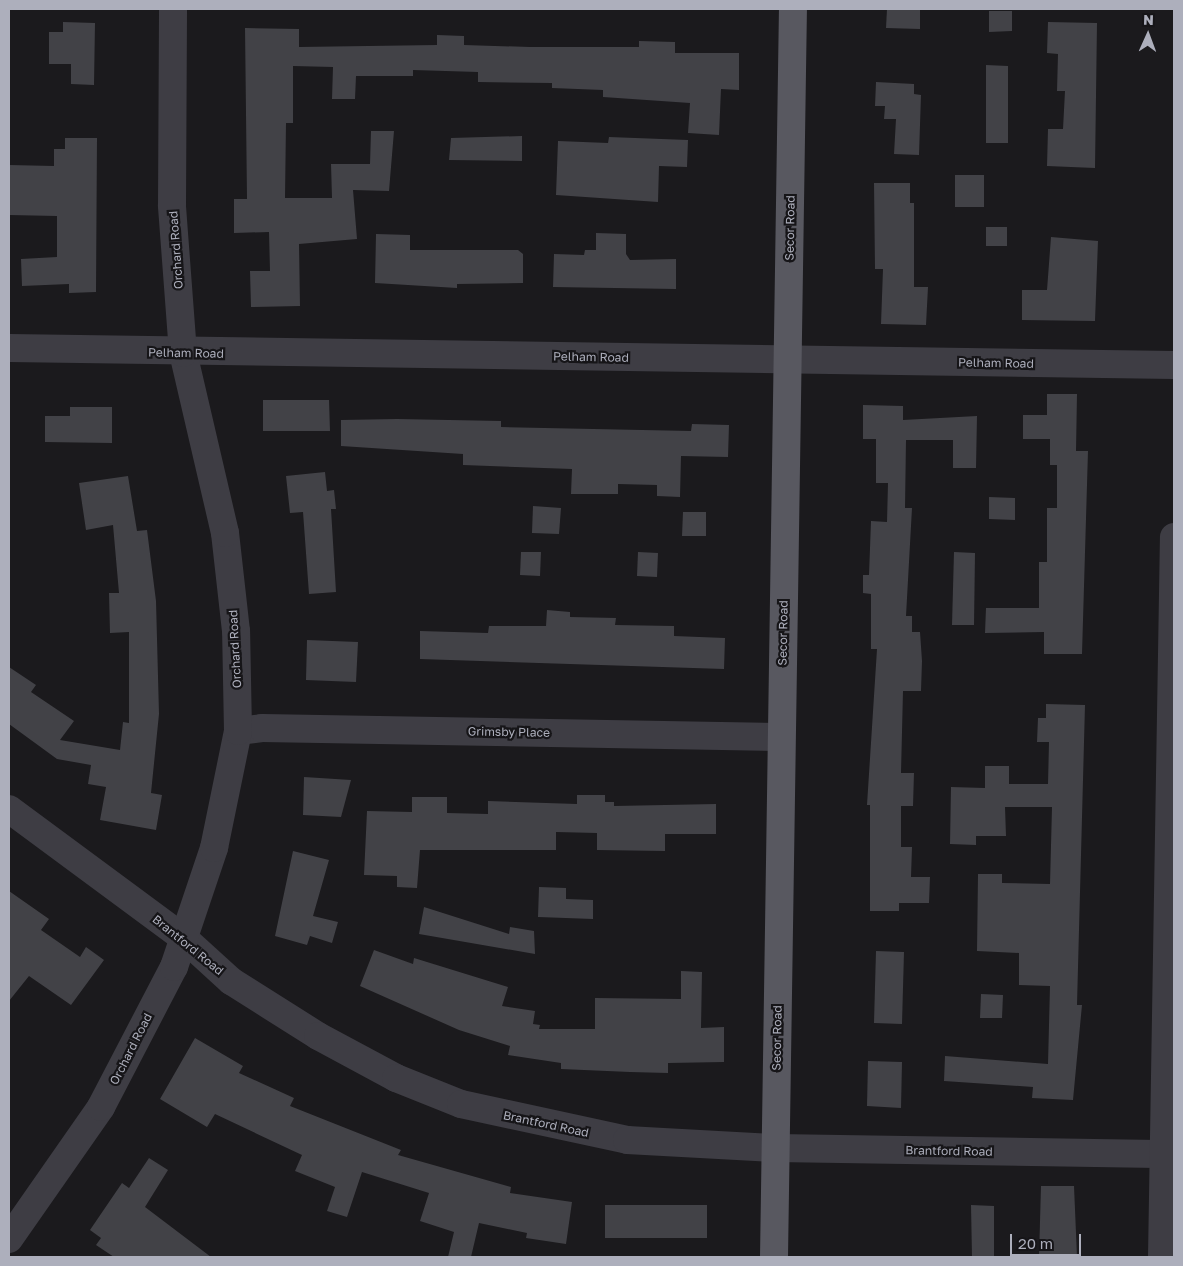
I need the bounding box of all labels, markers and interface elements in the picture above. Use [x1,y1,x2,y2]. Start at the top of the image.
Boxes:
north arrow [1123,10,1173,60]
text: N [1143,11,1154,28]
street label: Secor Road [782,195,798,261]
street label: Orchard Road [166,210,186,290]
street label: Pelham Road [148,345,224,361]
street label: Pelham Road [553,349,629,365]
street label: Pelham Road [958,355,1034,371]
street label: Secor Road [775,600,791,666]
street label: Orchard Road [226,609,244,689]
street label: Grimsby Place [468,724,550,740]
street label: Brantford Road [150,912,226,978]
street label: Secor Road [769,1005,785,1071]
street label: Orchard Road [107,1011,155,1087]
street label: Brantford Road [502,1108,590,1140]
street label: Brantford Road [905,1143,993,1159]
scale bar [1013,1224,1084,1256]
text: 20 m [1018,1234,1053,1252]

